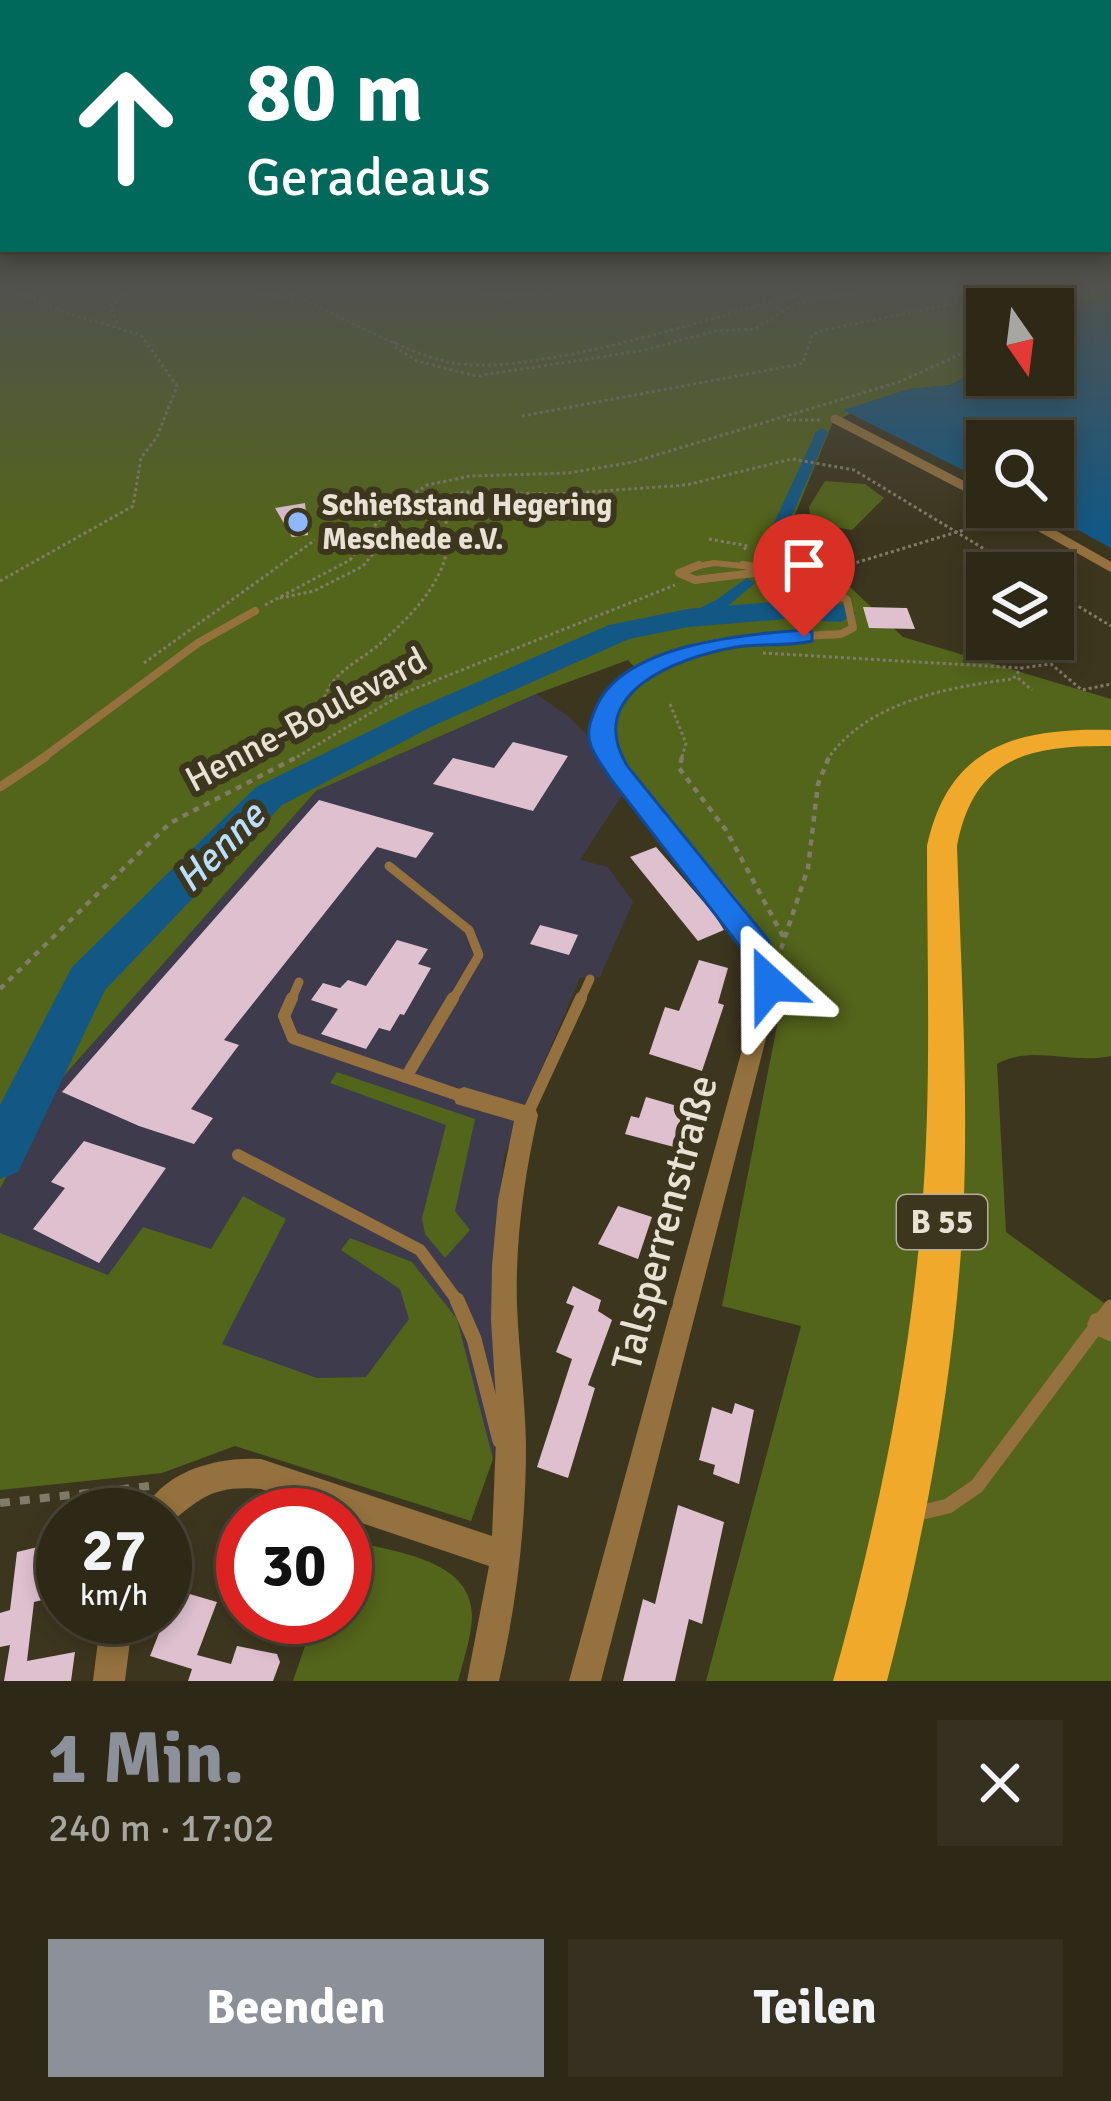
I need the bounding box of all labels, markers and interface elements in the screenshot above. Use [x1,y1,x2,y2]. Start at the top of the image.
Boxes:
text: 80 m [246,41,423,145]
icon: ahead [48,48,204,204]
text: Geradeaus [246,144,491,211]
north arrow [966,288,1074,396]
map controls [966,288,1074,660]
button: search [966,420,1074,528]
place label: Schießstand Hegering Meschede e.V. [322,487,612,558]
marker: Schießstand Hegering Meschede e.V. [285,509,311,535]
pin [753,514,855,637]
icon: arrive [771,532,837,598]
button: layers [966,552,1074,660]
street label: Henne-Boulevard [178,638,434,802]
water label: Henne [165,790,277,902]
position arrow [707,921,833,1047]
street label: Talsperrenstraße [601,1070,729,1376]
road number: B 55 [897,1195,987,1249]
speed limit sign: 30 [216,1488,372,1644]
text: 27 [82,1514,146,1588]
text: km/h [80,1577,148,1614]
text: 1 Min. [48,1714,244,1803]
button: close [937,1720,1063,1846]
text: 240 m · 17:02 [48,1804,275,1852]
button: Beenden [48,1939,544,2077]
button: Teilen [568,1939,1063,2077]

